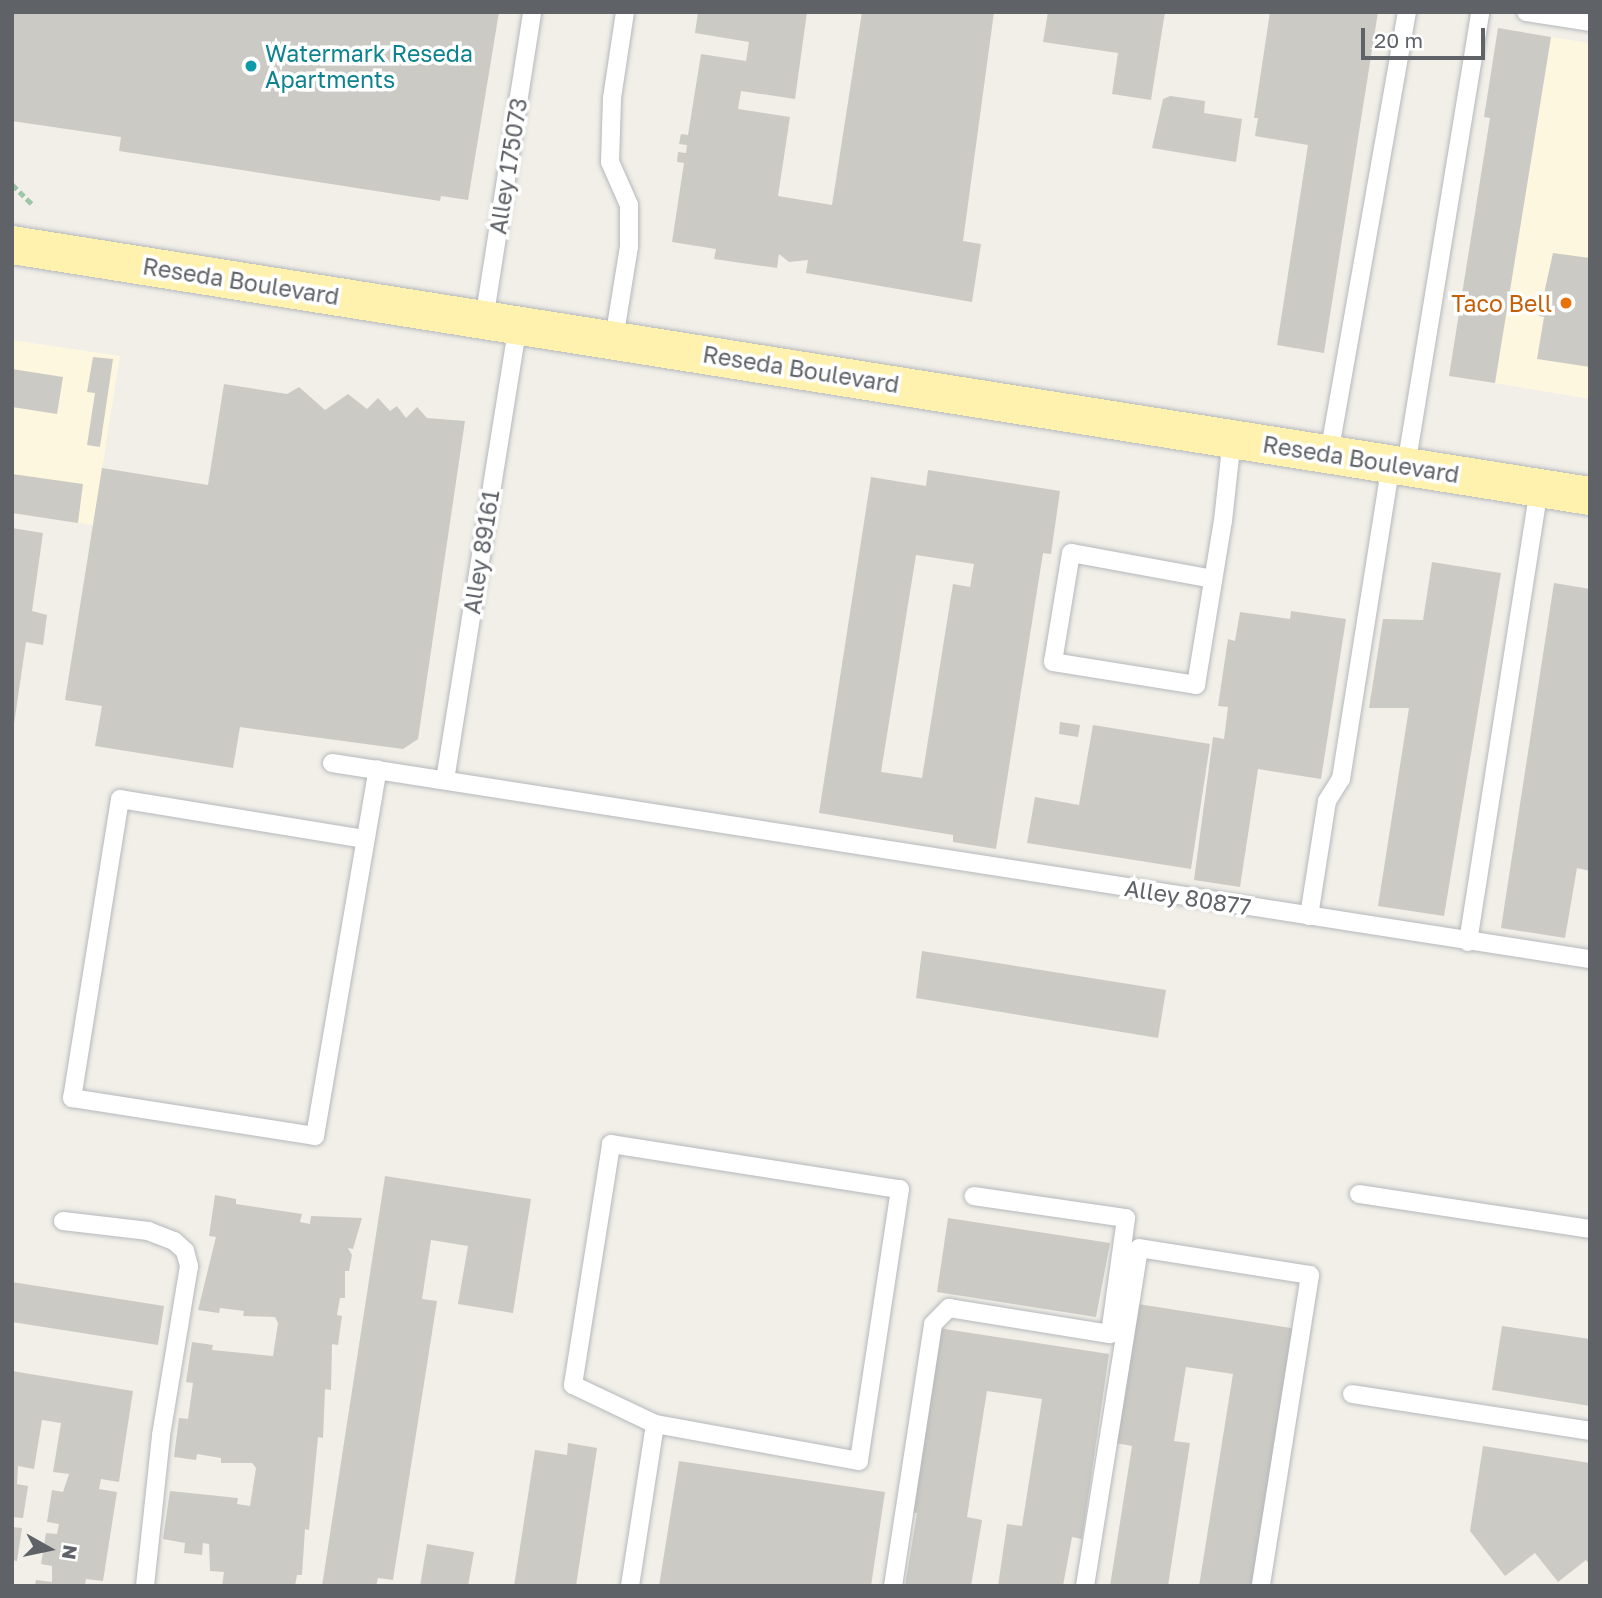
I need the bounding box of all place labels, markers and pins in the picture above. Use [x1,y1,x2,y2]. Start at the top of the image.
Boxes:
place label: Watermark Reseda Apartments [265,39,473,93]
marker: Watermark Reseda Apartments [243,58,259,74]
place label: Taco Bell [1451,289,1552,317]
marker: Taco Bell [1558,295,1574,311]

